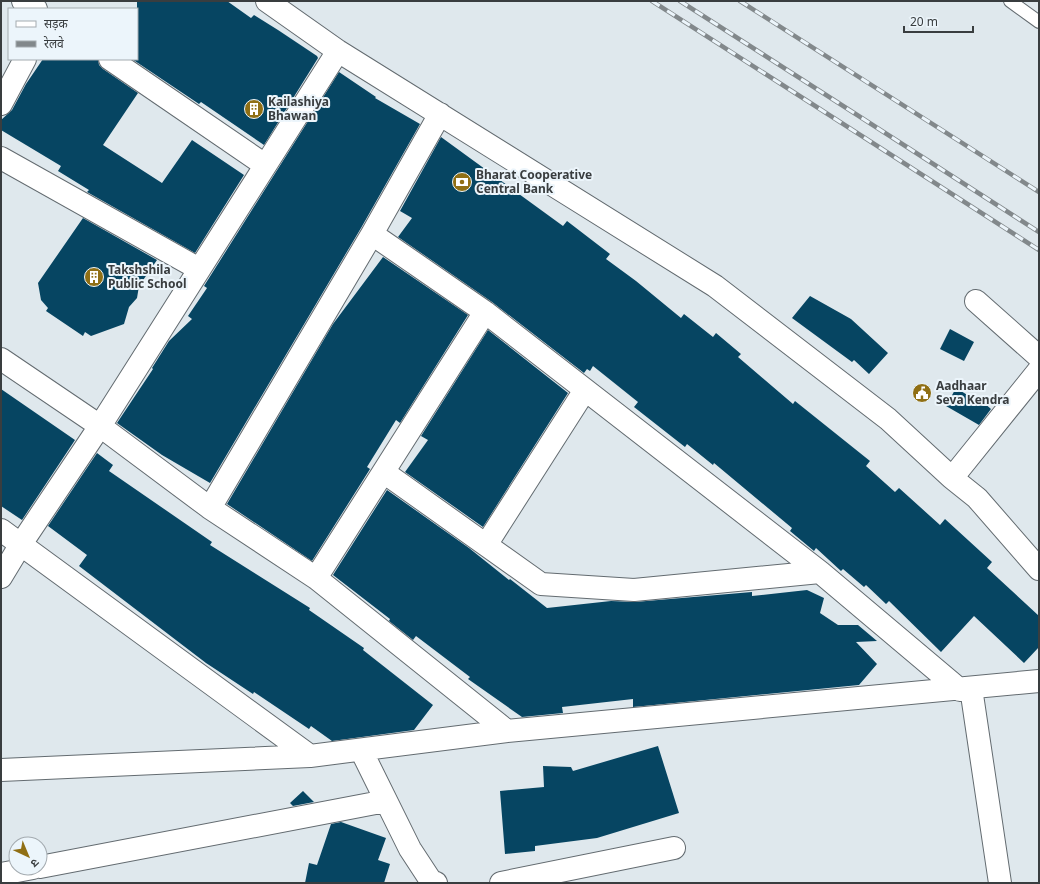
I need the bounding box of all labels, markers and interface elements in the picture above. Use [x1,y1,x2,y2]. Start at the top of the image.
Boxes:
legend [8,8,138,60]
scale bar [904,8,973,34]
text: 20 m [910,13,938,30]
text: सड़क [44,15,69,32]
text: रेलवे [44,35,64,52]
place label: Kailashiya Bhawan [268,93,329,124]
building icon: Kailashiya Bhawan [243,98,265,120]
place label: Bharat Cooperative Central Bank [476,166,592,197]
bank icon: Bharat Cooperative Central Bank [451,171,473,193]
place label: Takshshila Public School [108,261,187,292]
building icon: Takshshila Public School [83,266,105,288]
place label: Aadhaar Seva Kendra [936,377,1010,408]
public building icon: Aadhaar Seva Kendra [911,382,933,404]
north arrow [8,836,48,876]
text: उ [27,856,43,872]

